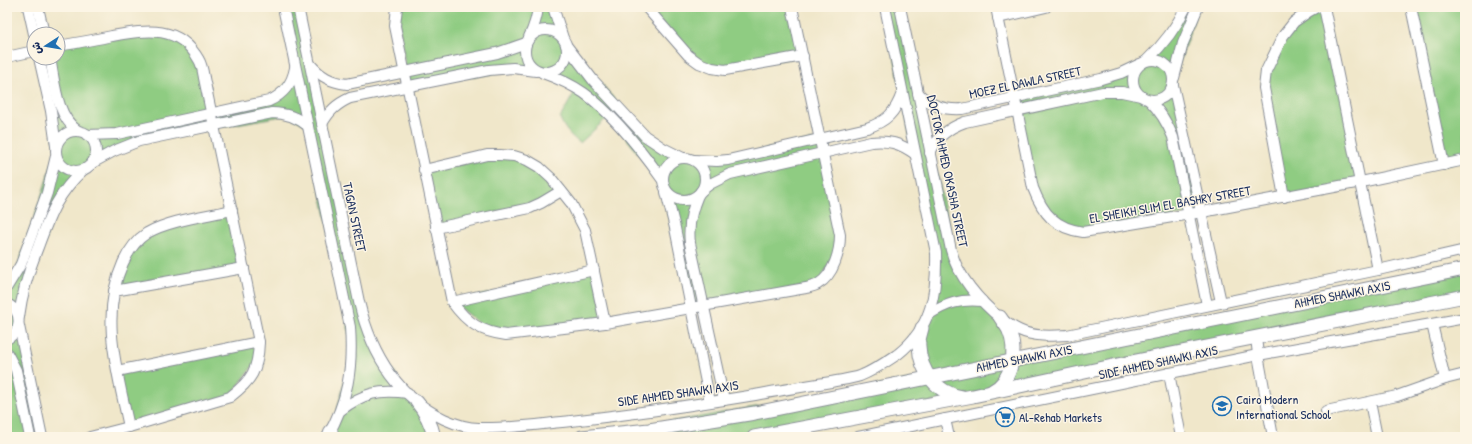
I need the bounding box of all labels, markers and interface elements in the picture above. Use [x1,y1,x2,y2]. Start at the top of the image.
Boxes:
north arrow [26,26,66,66]
text: ش [28,41,44,55]
street label: MOEZ EL DAWLA STREET [967,61,1084,103]
street label: DOCTOR AHMED OKASHA STREET [923,93,973,250]
street label: TAGAN STREET [339,181,371,254]
street label: EL SHEIKH SLIM EL BASHRY STREET [1088,181,1253,227]
street label: AHMED SHAWKI AXIS [1292,276,1392,312]
street label: AHMED SHAWKI AXIS [974,340,1074,376]
street label: SIDE AHMED SHAWKI AXIS [1097,341,1219,383]
street label: SIDE AHMED SHAWKI AXIS [617,376,739,410]
place label: Cairo Modern International School [1236,390,1332,423]
school or university icon: Cairo Modern International School [1211,395,1233,417]
supermarket icon: Al-Rehab Markets [994,406,1016,428]
place label: Al-Rehab Markets [1019,408,1102,426]

